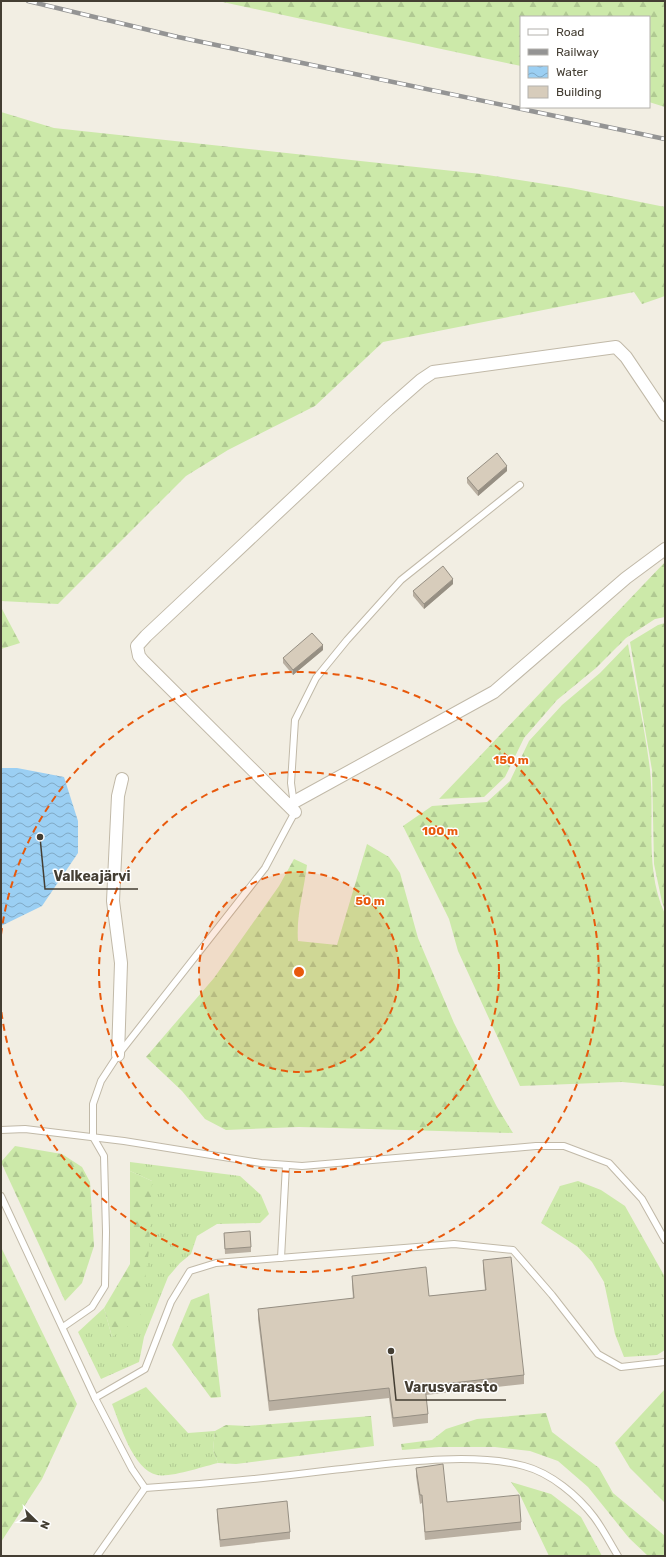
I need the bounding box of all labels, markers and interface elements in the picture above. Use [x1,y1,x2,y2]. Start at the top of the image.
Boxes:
legend [520,16,650,108]
text: Road [556,25,584,39]
text: Railway [556,45,599,59]
text: Water [556,65,588,79]
text: Building [556,85,602,99]
text: 150 m [493,753,529,767]
text: 100 m [422,824,458,838]
callout: Valkeajärvi [45,863,138,889]
text: Valkeajärvi [53,868,131,885]
text: 50 m [355,894,385,908]
centre of rings [292,965,306,979]
callout: Varusvarasto [396,1374,506,1400]
text: Varusvarasto [404,1379,498,1396]
north arrow [16,1501,56,1541]
text: N [37,1519,52,1531]

